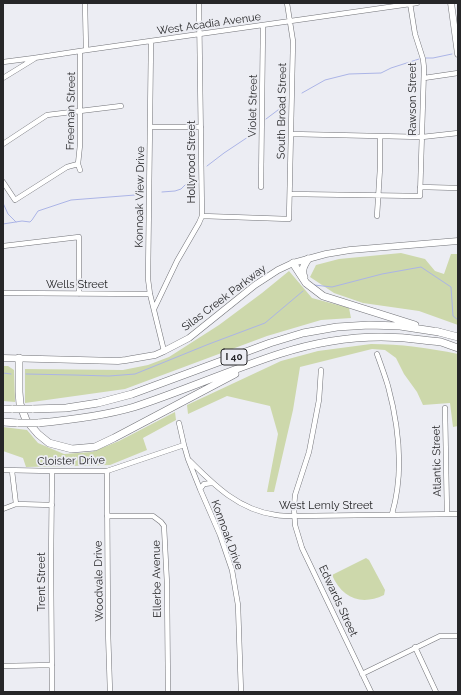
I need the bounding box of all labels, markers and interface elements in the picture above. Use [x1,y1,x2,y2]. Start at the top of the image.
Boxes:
street label: West Acadia Avenue [156,10,262,38]
street label: Rawson Street [406,62,420,136]
street label: South Broad Street [275,63,289,159]
street label: Freeman Street [64,72,78,150]
street label: Violet Street [246,74,260,138]
street label: Hollyrood Street [185,120,199,204]
street label: Konnoak View Drive [133,146,147,248]
street label: Silas Creek Parkway [179,262,269,334]
street label: Wells Street [46,278,108,292]
road number: I 40 [221,349,247,365]
street label: Atlantic Street [430,425,444,497]
street label: Cloister Drive [37,454,105,468]
street label: Konnoak Drive [208,498,246,572]
street label: West Lemly Street [279,499,373,513]
street label: Woodvale Drive [92,540,106,622]
street label: Ellerbe Avenue [150,540,164,618]
street label: Trent Street [35,552,49,612]
street label: Edwards Street [316,563,360,639]

